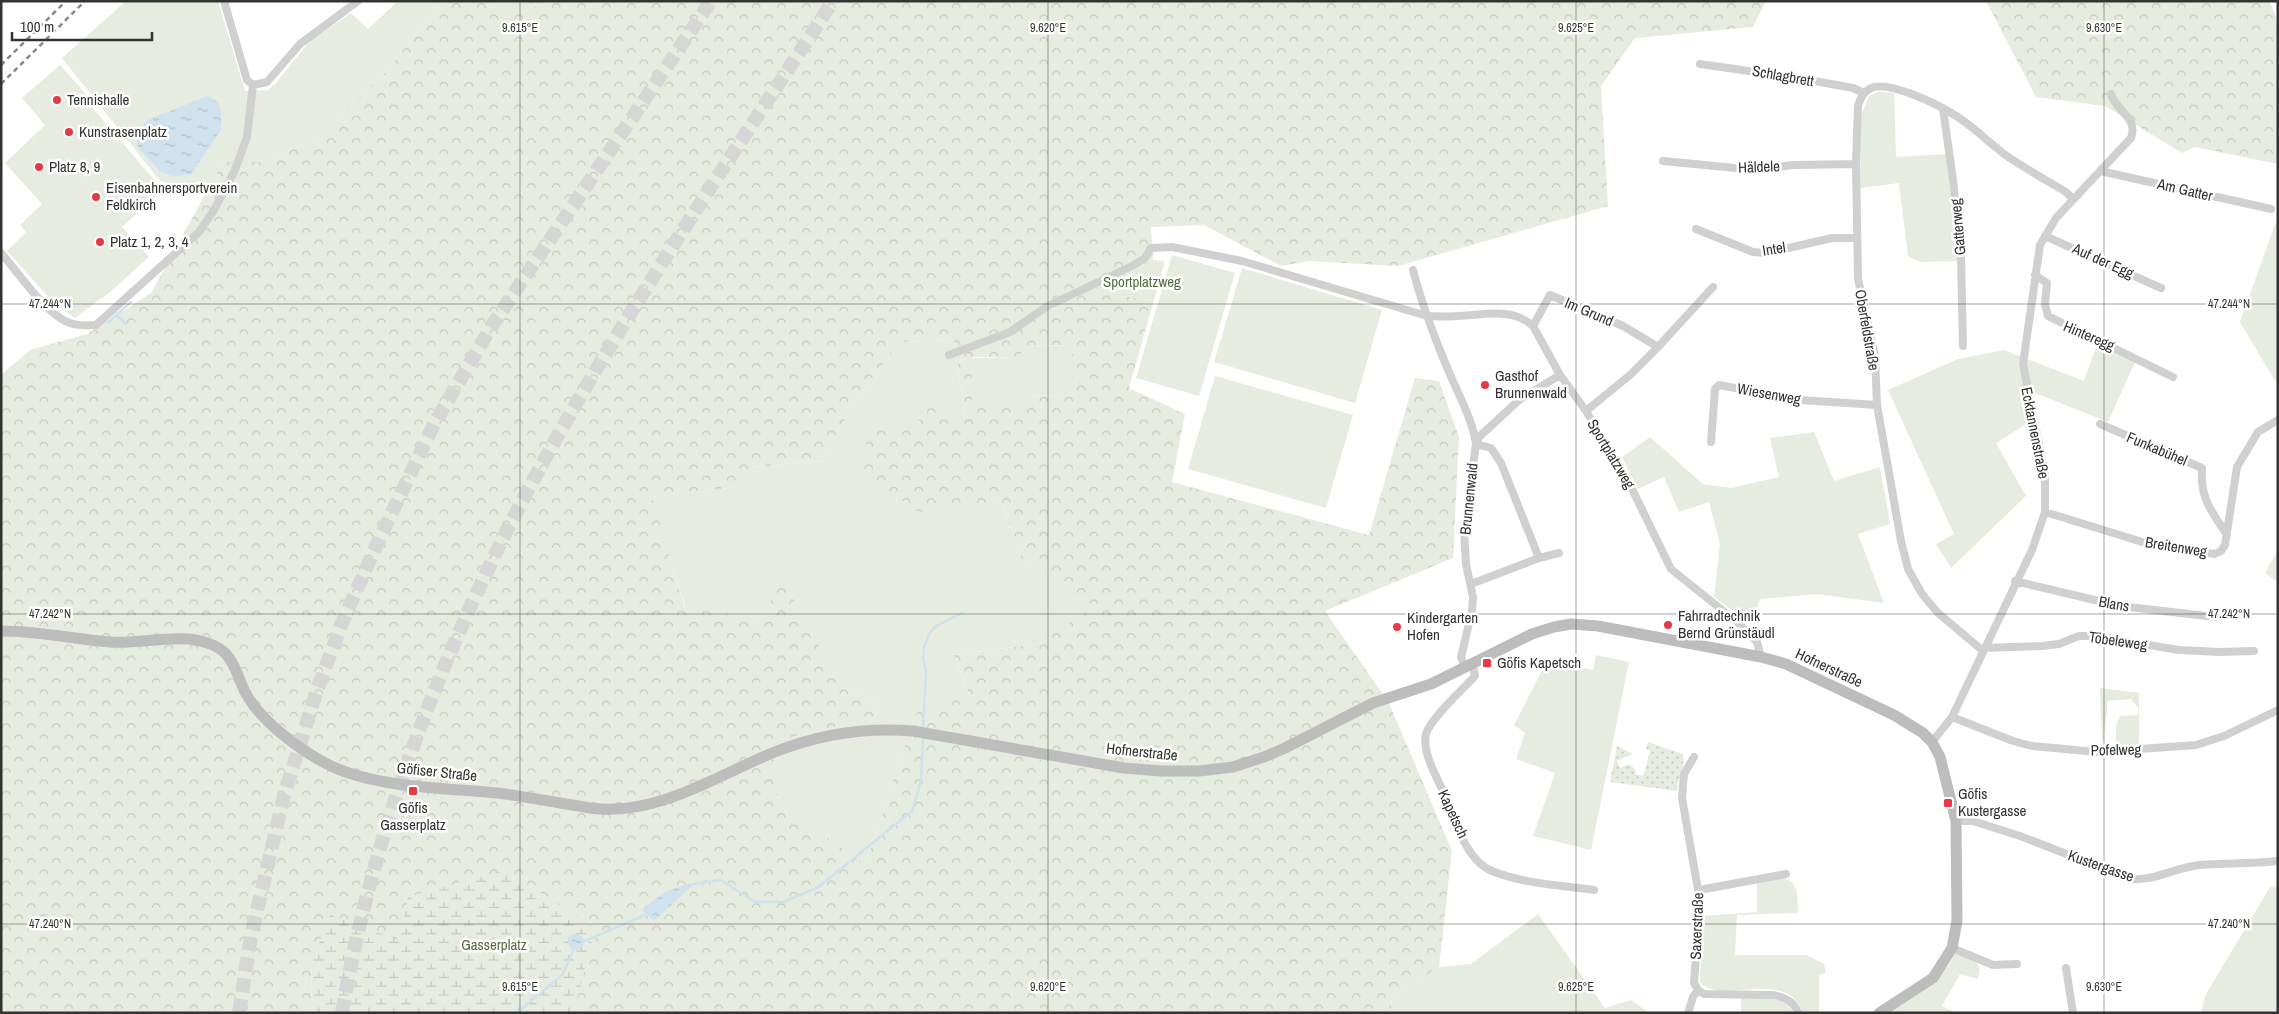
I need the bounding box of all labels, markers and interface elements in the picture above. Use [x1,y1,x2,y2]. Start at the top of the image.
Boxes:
scale bar [12,10,152,42]
text: 100 m [20,16,54,37]
text: 9.615°E [502,20,538,36]
text: 9.620°E [1030,20,1066,36]
text: 9.625°E [1558,20,1594,36]
text: 9.630°E [2086,20,2122,36]
street label: Schlagbrett [1751,60,1816,91]
place label: Tennishalle [67,89,129,110]
marker: Tennishalle [51,94,63,106]
place label: Kunstrasenplatz [79,121,167,142]
marker: Kunstrasenplatz [63,126,75,138]
street label: Häldele [1738,155,1780,178]
place label: Platz 8, 9 [49,156,100,177]
marker: Platz 8, 9 [33,161,45,173]
street label: Am Gatter [2154,173,2215,206]
place label: Eisenbahnersportverein Feldkirch [106,177,237,215]
marker: Eisenbahnersportverein Feldkirch [90,191,102,203]
street label: Gatterweg [1945,198,1970,256]
place label: Platz 1, 2, 3, 4 [110,231,189,252]
marker: Platz 1, 2, 3, 4 [94,236,106,248]
street label: Intel [1761,236,1787,261]
street label: Auf der Egg [2068,237,2137,283]
park label: Sportplatzweg [1103,271,1181,292]
street label: Oberfeldstraße [1850,288,1885,372]
street label: Im Grund [1561,292,1617,331]
text: 47.244°N [29,296,71,312]
text: 47.244°N [2208,296,2250,312]
street label: Hinteregg [2060,315,2118,356]
place label: Gasthof Brunnenwald [1495,365,1567,403]
street label: Wiesenweg [1736,378,1803,409]
marker: Gasthof Brunnenwald [1479,379,1491,391]
street label: Ecktannenstraße [2016,385,2055,481]
street label: Sportplatzweg [1582,415,1641,493]
street label: Funkabühel [2124,426,2191,471]
street label: Brunnenwald [1454,462,1483,536]
street label: Breitenweg [2144,531,2209,562]
street label: Blans [2097,590,2131,617]
place label: Fahrradtechnik Bernd Grünstäudl [1678,605,1774,643]
text: 47.242°N [29,606,71,622]
text: 47.242°N [2208,606,2250,622]
place label: Kindergarten Hofen [1407,607,1478,645]
marker: Fahrradtechnik Bernd Grünstäudl [1662,619,1674,631]
marker: Kindergarten Hofen [1391,621,1403,633]
street label: Töbeleweg [2087,626,2149,655]
street label: Hofnerstraße [1792,643,1866,692]
place label: Göfis Kapetsch [1497,652,1581,673]
marker: Göfis Kapetsch [1481,657,1493,669]
street label: Hofnerstraße [1105,737,1179,766]
street label: Pofelweg [2091,739,2142,760]
street label: Göfiser Straße [396,757,478,786]
place label: Göfis Kustergasse [1958,783,2027,821]
marker: Göfis Gasserplatz [407,785,419,797]
street label: Kapetsch [1433,786,1474,841]
place label: Göfis Gasserplatz [380,797,446,835]
marker: Göfis Kustergasse [1942,797,1954,809]
street label: Kustergasse [2065,844,2137,887]
street label: Saxerstraße [1685,892,1708,960]
text: 47.240°N [29,916,71,932]
text: 47.240°N [2208,916,2250,932]
park label: Gasserplatz [461,934,527,955]
text: 9.615°E [502,979,538,995]
text: 9.620°E [1030,979,1066,995]
text: 9.625°E [1558,979,1594,995]
text: 9.630°E [2086,979,2122,995]

